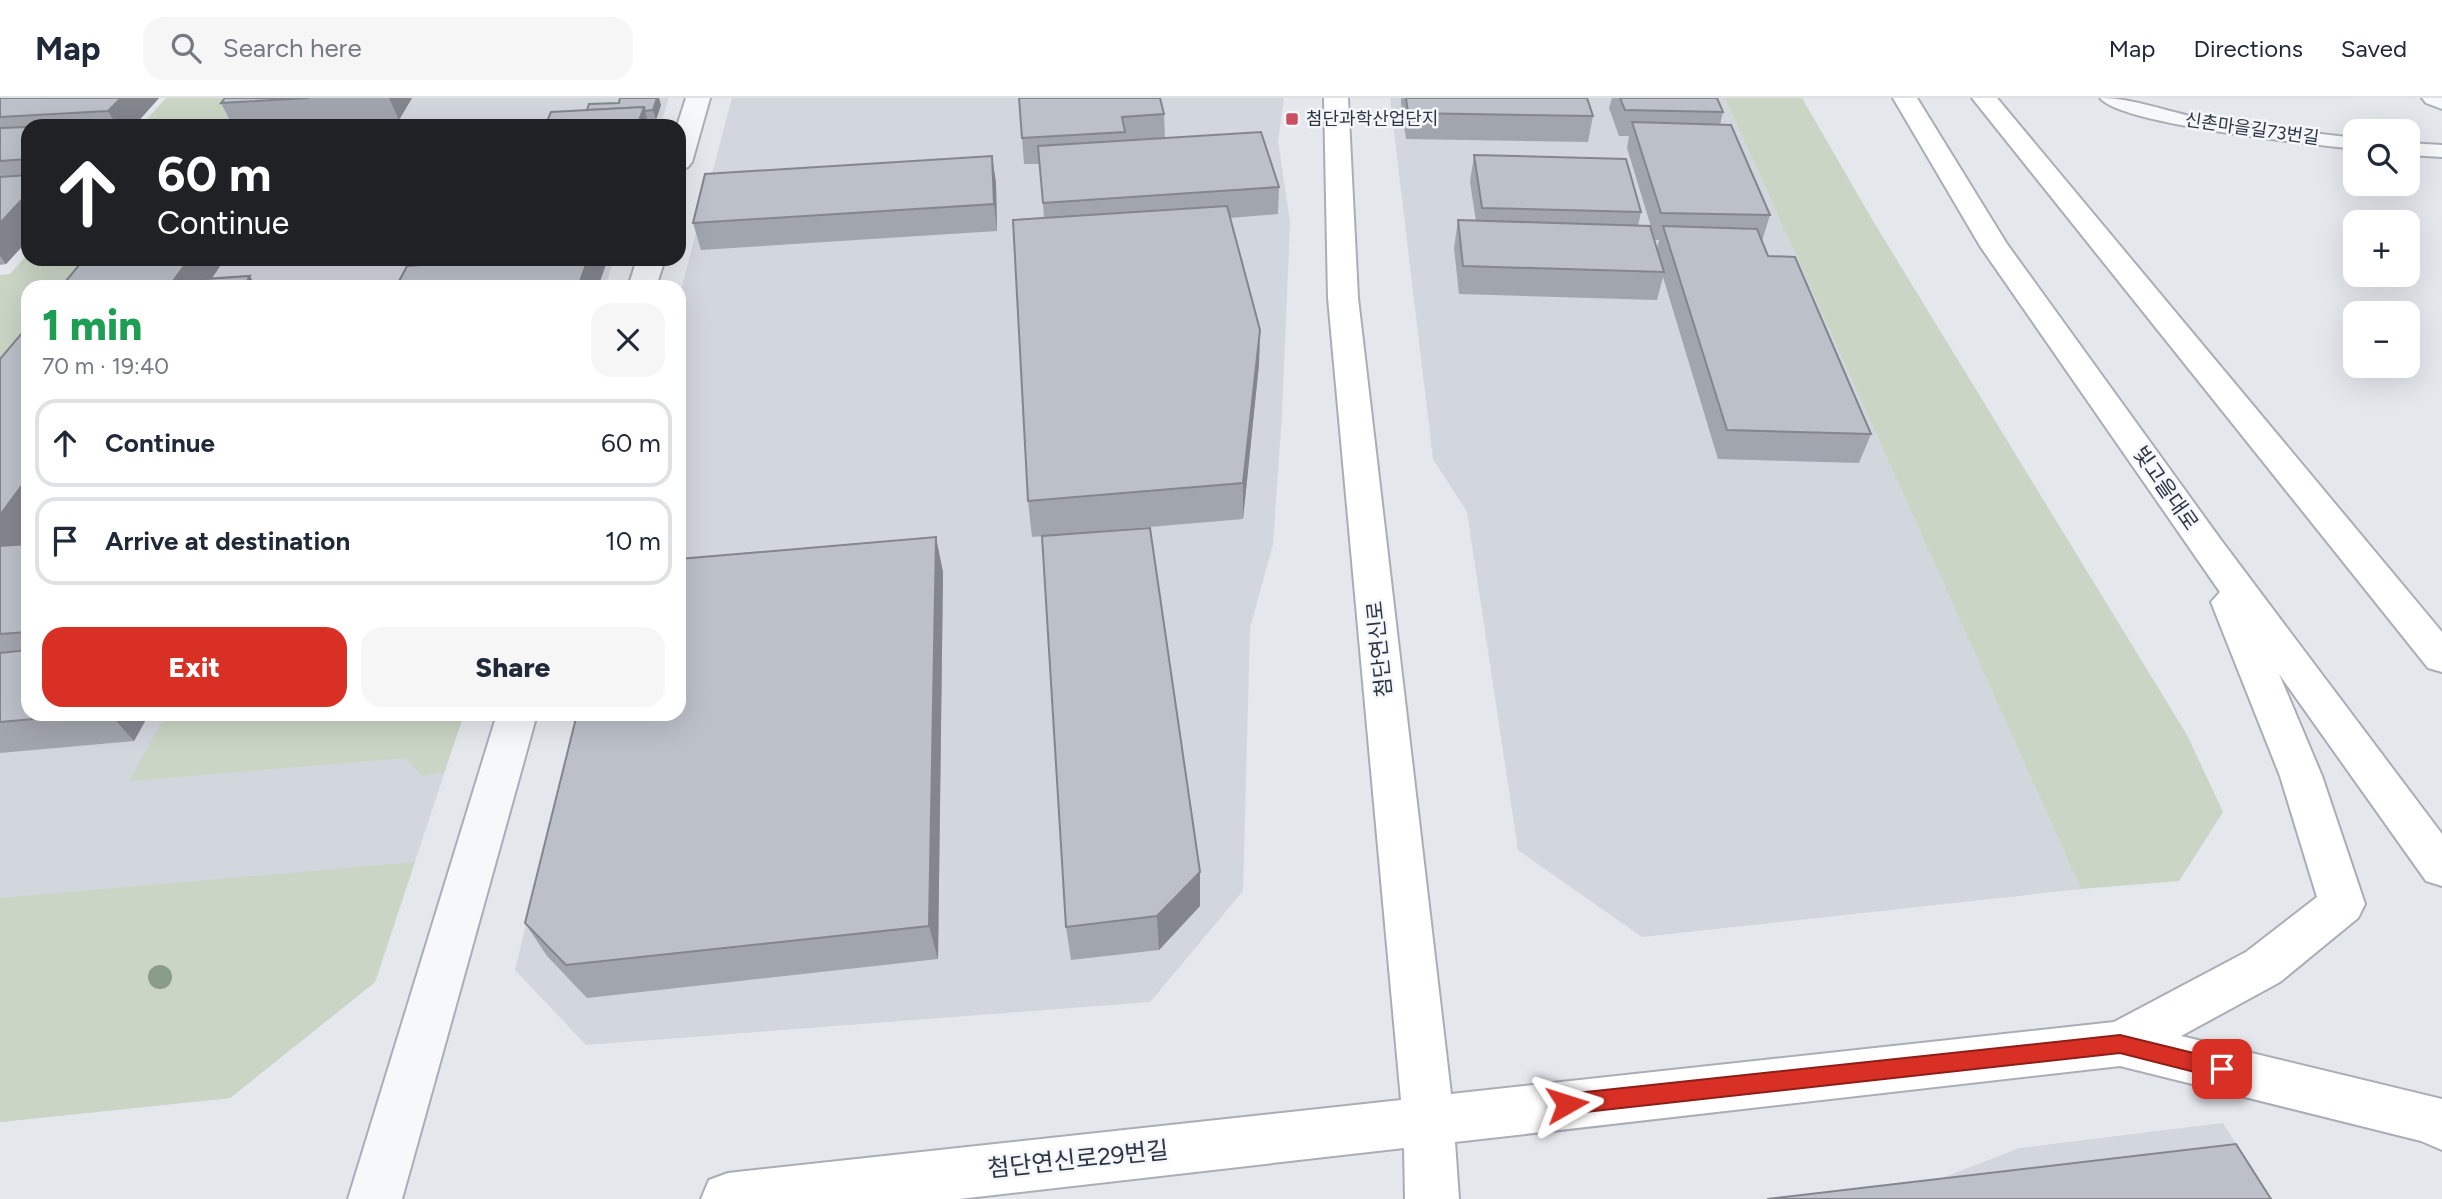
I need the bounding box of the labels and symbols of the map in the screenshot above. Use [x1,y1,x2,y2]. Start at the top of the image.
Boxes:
place label: 첨단과학산업단지 [1306,108,1438,130]
street label: 신촌마을길73번길 [2183,109,2321,149]
marker: 첨단과학산업단지 [1284,111,1300,127]
street label: 빛고을대로 [2128,441,2204,535]
street label: 첨단연신로 [1362,600,1396,698]
pin [2192,1039,2252,1099]
position arrow [1530,1067,1604,1141]
street label: 첨단연신로29번길 [986,1135,1170,1183]

